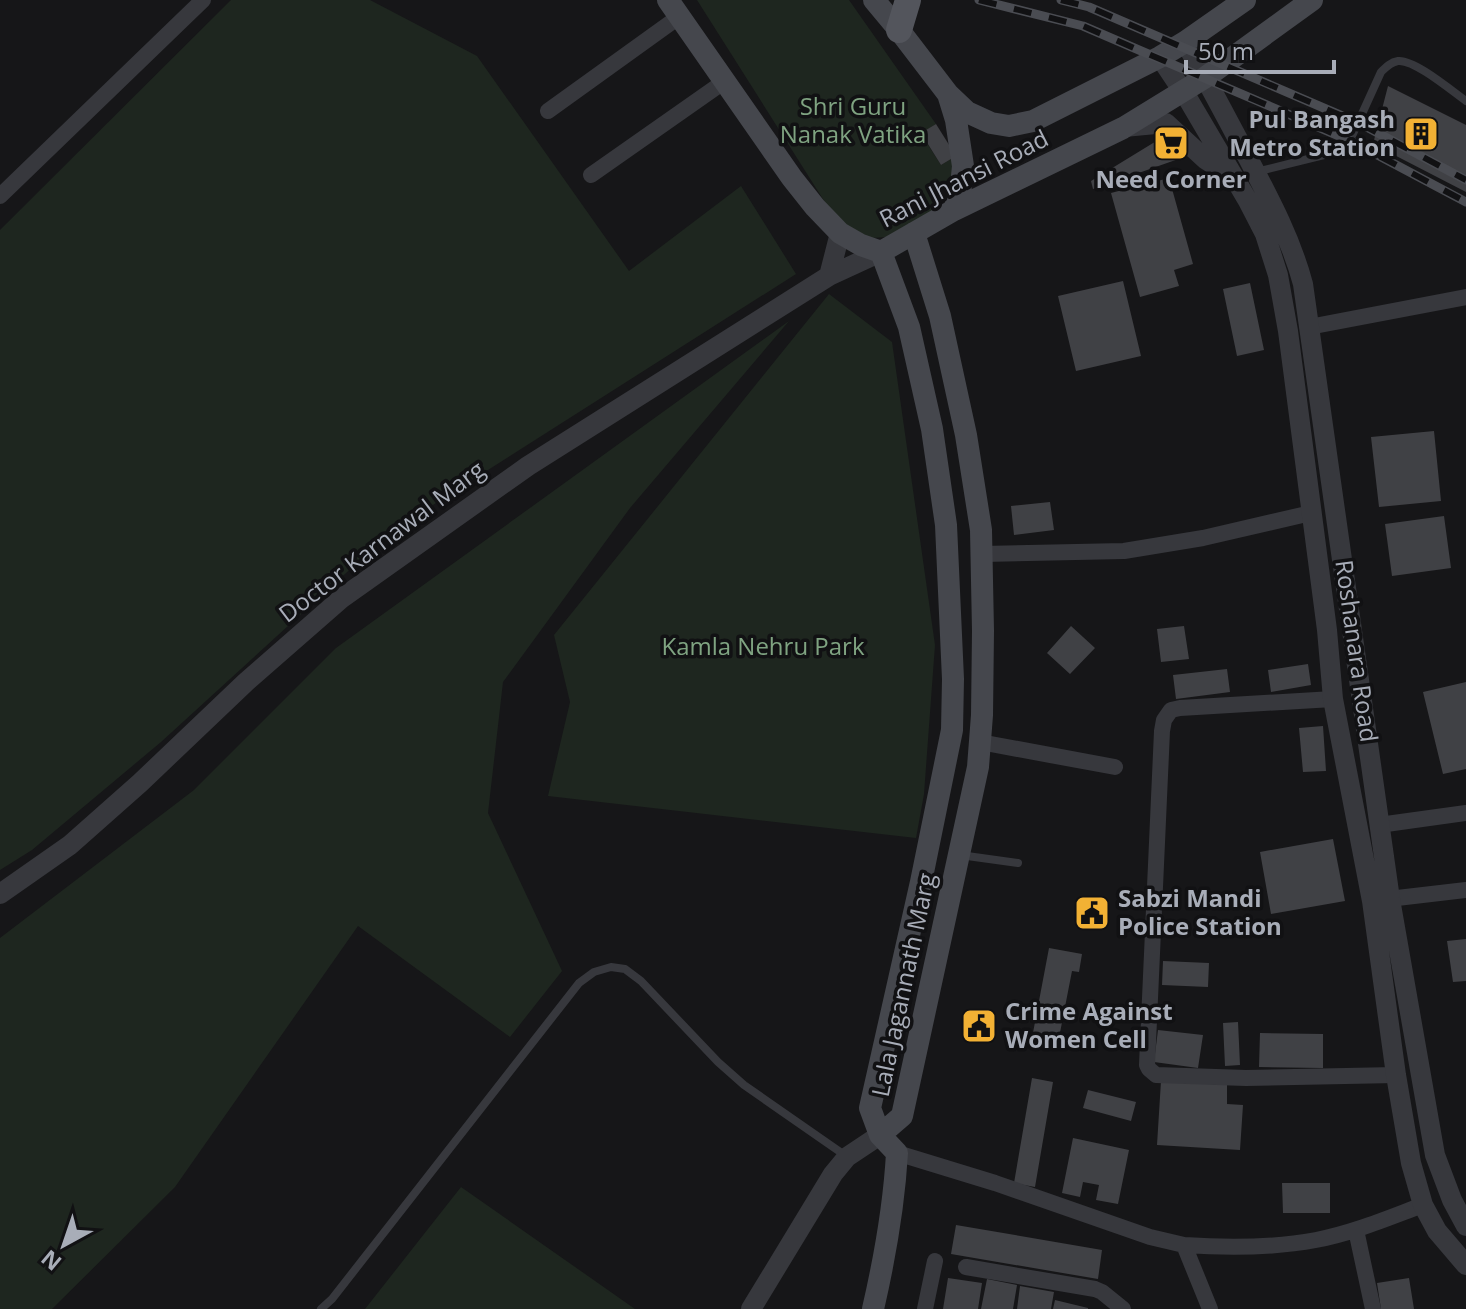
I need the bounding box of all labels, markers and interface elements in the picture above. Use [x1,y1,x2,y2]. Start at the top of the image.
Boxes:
scale bar [1186,24,1334,74]
text: 50 m [1198,34,1254,67]
park label: Shri Guru Nanak Vatika [780,89,926,150]
place label: Pul Bangash Metro Station [1229,102,1395,163]
building icon: Pul Bangash Metro Station [1402,115,1440,153]
street label: Rani Jhansi Road [873,121,1053,234]
supermarket icon: Need Corner [1152,124,1190,162]
place label: Need Corner [1095,162,1247,195]
street label: Doctor Karnawal Marg [271,452,491,629]
street label: Roshanara Road [1328,558,1387,744]
park label: Kamla Nehru Park [661,629,865,662]
street label: Lala Jagannath Marg [863,870,942,1099]
place label: Sabzi Mandi Police Station [1118,881,1282,942]
public building icon: Sabzi Mandi Police Station [1073,894,1111,932]
place label: Crime Against Women Cell [1005,994,1173,1055]
public building icon: Crime Against Women Cell [960,1007,998,1045]
north arrow [24,1205,104,1285]
text: N [34,1244,67,1278]

